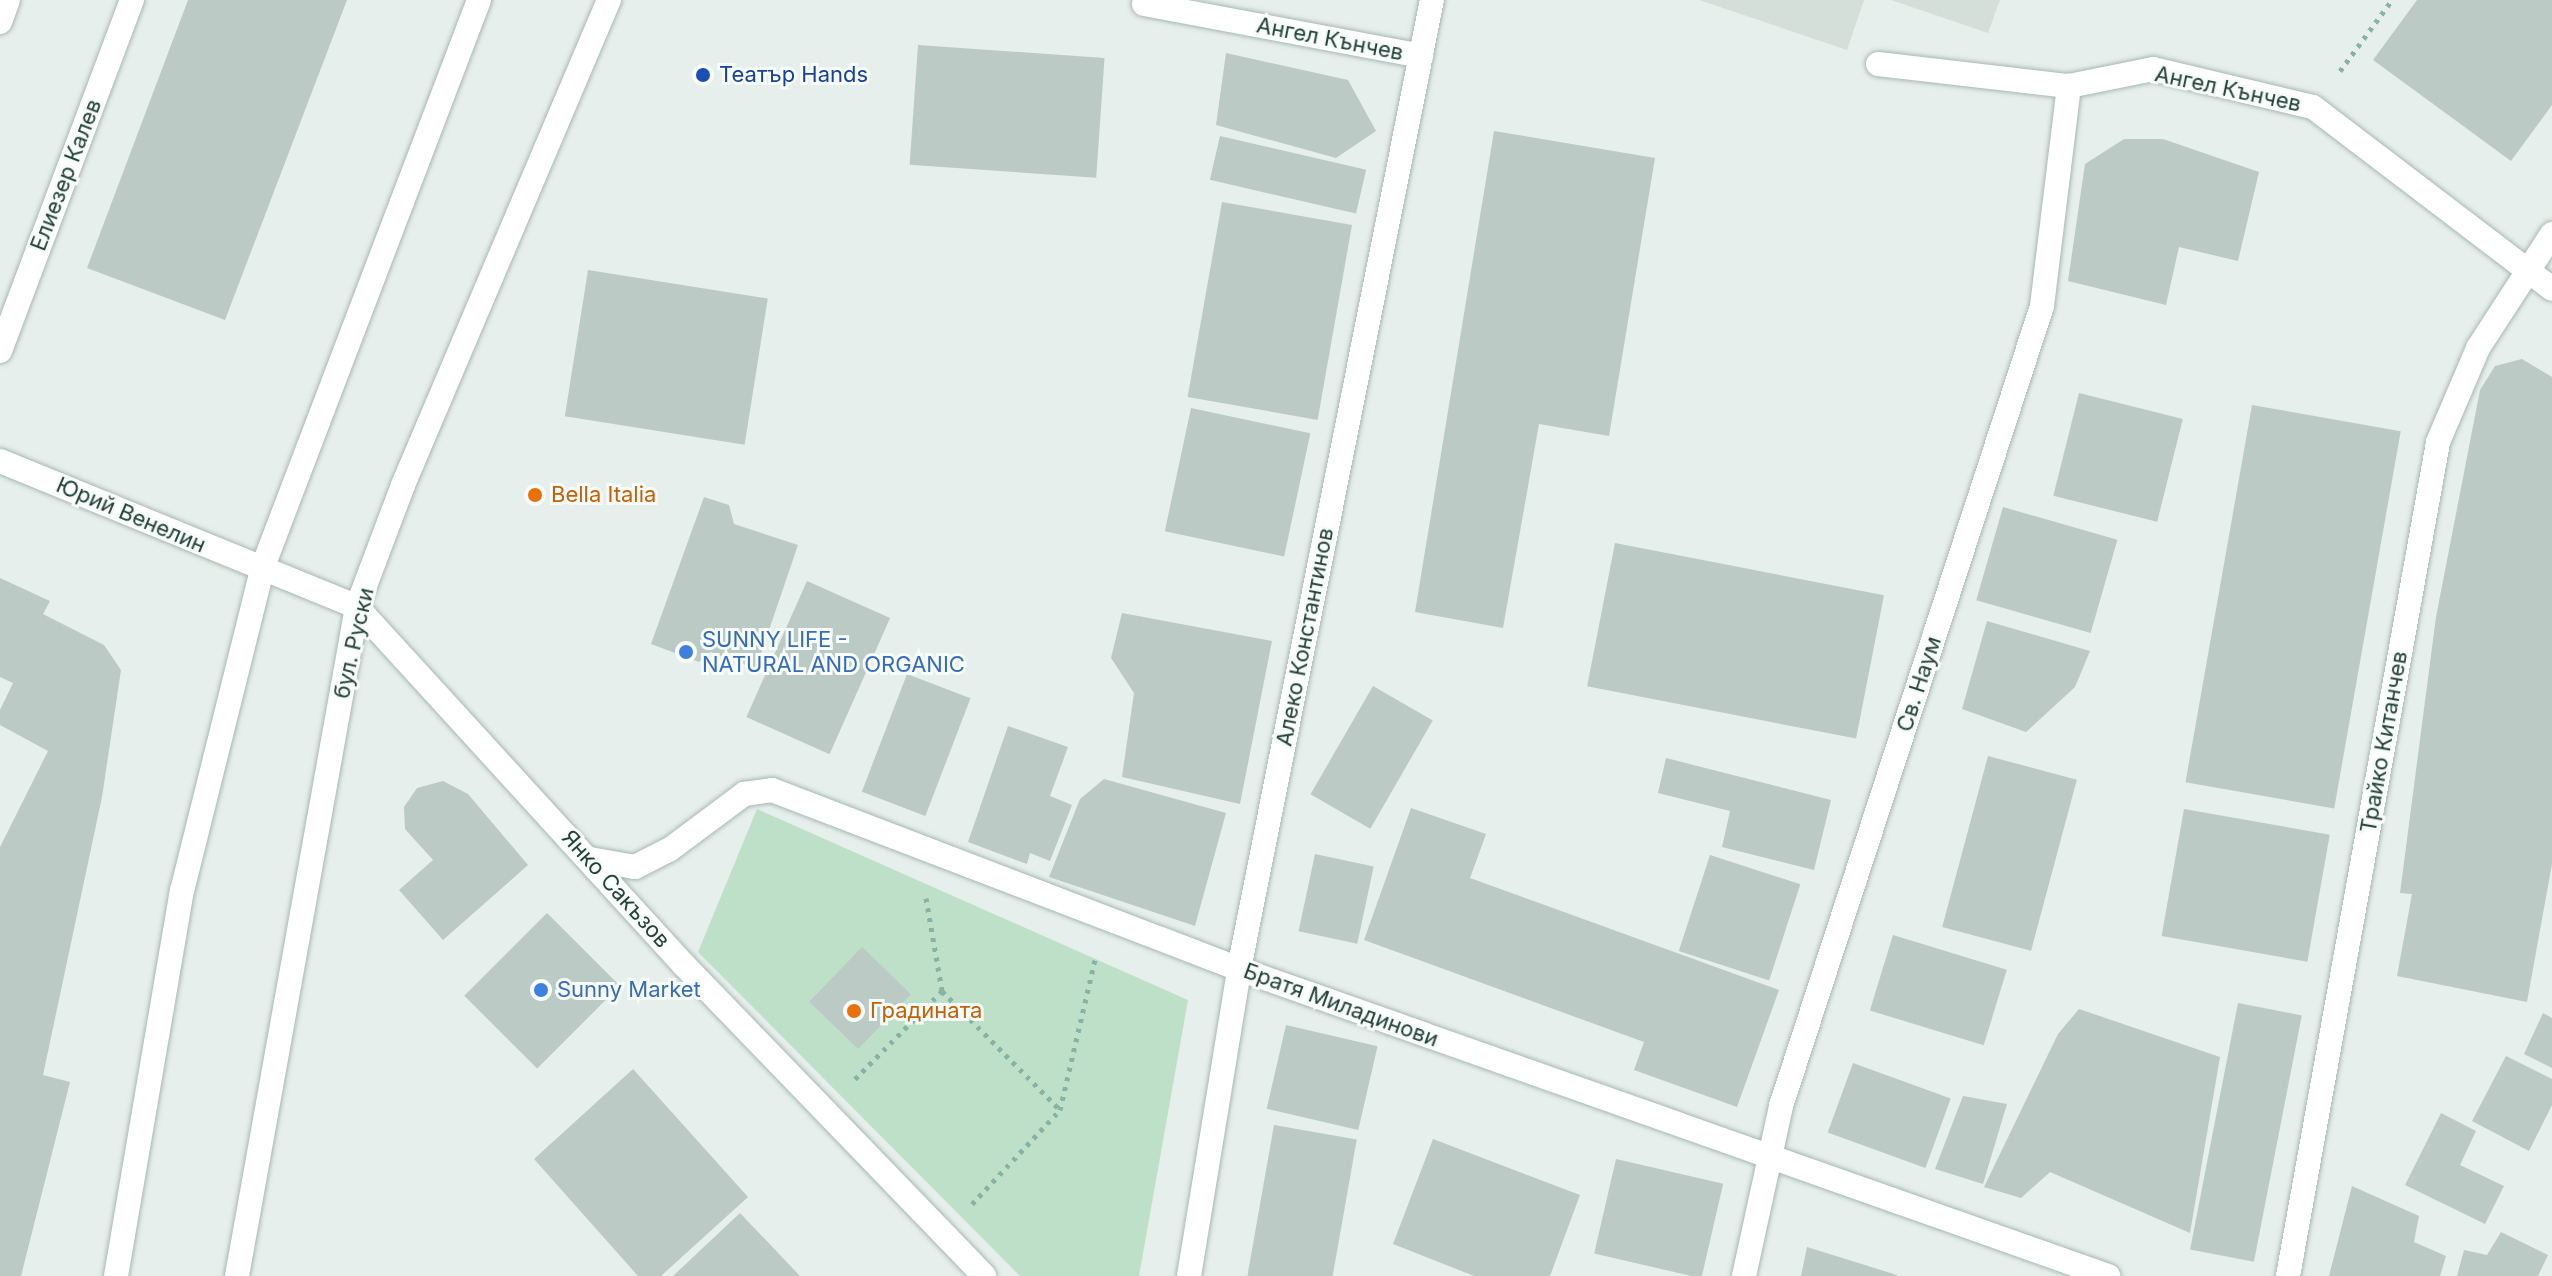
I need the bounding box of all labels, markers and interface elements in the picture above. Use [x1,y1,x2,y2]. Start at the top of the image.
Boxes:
street label: Ангел Кънчев [1254,12,1406,66]
street label: Ангел Кънчев [2152,61,2304,117]
place label: Театър Hands [719,62,868,88]
marker: Театър Hands [694,66,712,84]
street label: Елиезер Калев [25,96,107,254]
street label: Юрий Венелин [52,472,210,558]
place label: Bella Italia [551,482,656,508]
marker: Bella Italia [526,486,544,504]
street label: Алеко Константинов [1271,526,1339,748]
street label: бул. Руски [328,585,380,701]
place label: SUNNY LIFE - NATURAL AND ORGANIC [702,626,965,678]
street label: Св. Наум [1891,633,1947,735]
marker: SUNNY LIFE - NATURAL AND ORGANIC [677,643,695,661]
street label: Трайко Китанчев [2355,649,2413,835]
street label: Янко Сакъзов [556,825,676,953]
street label: Братя Миладинови [1240,957,1442,1053]
place label: Sunny Market [557,977,701,1003]
marker: Sunny Market [532,981,550,999]
place label: Градината [870,998,982,1024]
marker: Градината [845,1002,863,1020]

